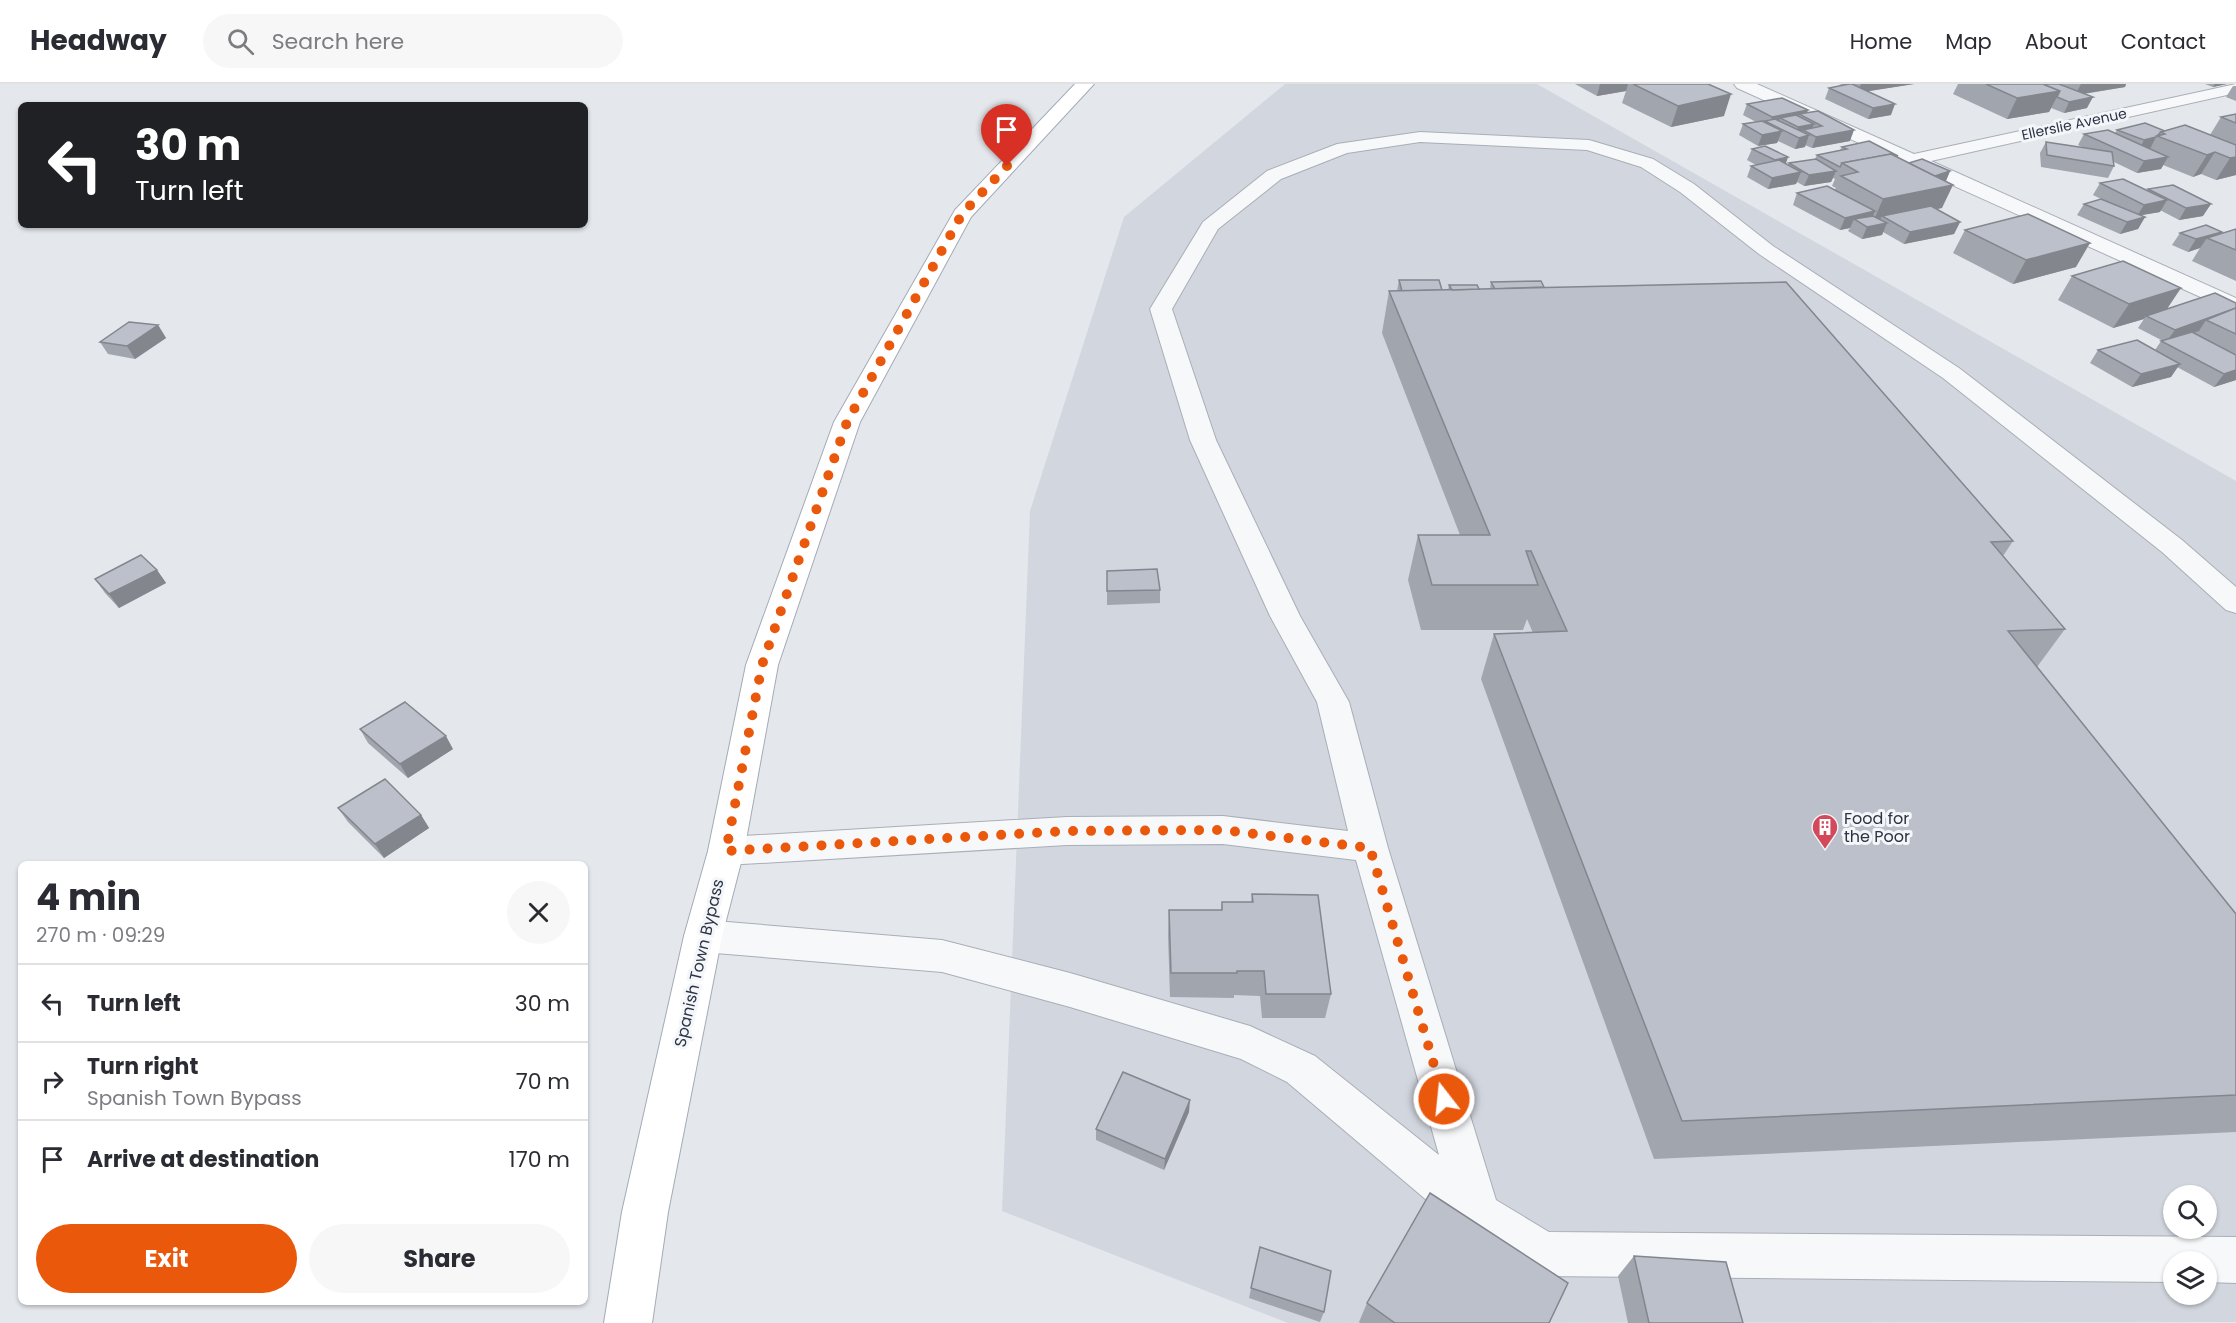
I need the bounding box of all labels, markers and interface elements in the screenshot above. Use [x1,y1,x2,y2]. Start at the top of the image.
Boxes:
search box [203,14,623,68]
text: Headway [30,21,167,60]
icon: search [224,25,257,58]
text: Search here [272,26,404,57]
text: Home [1850,27,1912,56]
text: Map [1945,27,1992,56]
text: About [2025,27,2088,56]
text: Contact [2121,27,2206,56]
street label: Ellerslie Avenue [2020,103,2129,145]
pin [981,104,1032,166]
icon: arrive [990,113,1023,146]
text: 30 m [135,116,241,175]
icon: left [36,126,114,204]
text: Turn left [135,172,244,209]
place label: Food for the Poor [1844,807,1910,848]
building icon: Food for the Poor [1810,812,1840,850]
text: 4 min [36,872,141,923]
street label: Spanish Town Bypass [668,877,730,1049]
button: close [507,881,570,944]
text: 270 m · 09:29 [36,921,165,949]
icon: left [36,987,69,1020]
text: Turn left [87,988,181,1019]
text: 30 m [515,988,570,1019]
text: Turn right [87,1051,198,1082]
icon: right [36,1065,69,1098]
text: 70 m [516,1066,570,1097]
position arrow [1412,1067,1476,1131]
text: Spanish Town Bypass [87,1084,302,1112]
icon: arrive [36,1143,69,1176]
text: Arrive at destination [87,1144,319,1175]
text: 170 m [509,1144,570,1175]
map controls [2163,1185,2217,1305]
button: search [2163,1185,2217,1239]
button: Exit [36,1224,297,1293]
button: Share [309,1224,570,1293]
button: layers [2163,1251,2217,1305]

